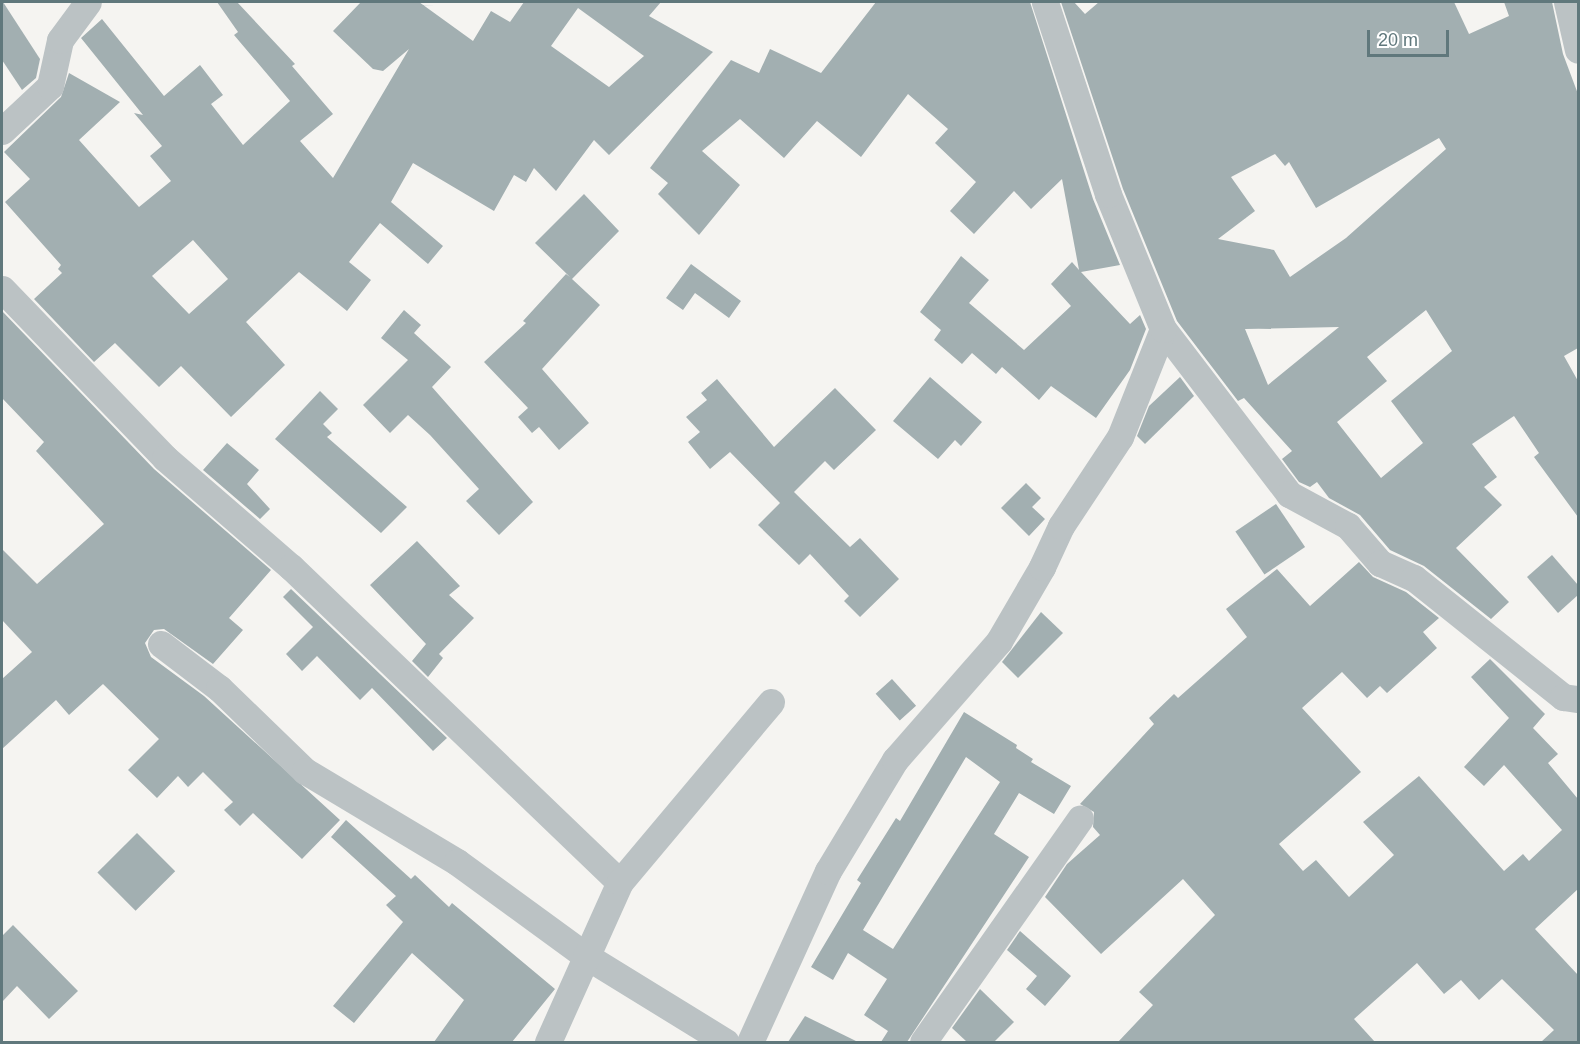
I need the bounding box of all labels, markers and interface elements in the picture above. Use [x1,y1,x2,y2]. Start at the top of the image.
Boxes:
scale bar [1370,18,1452,56]
text: 20 m [1378,30,1418,50]

